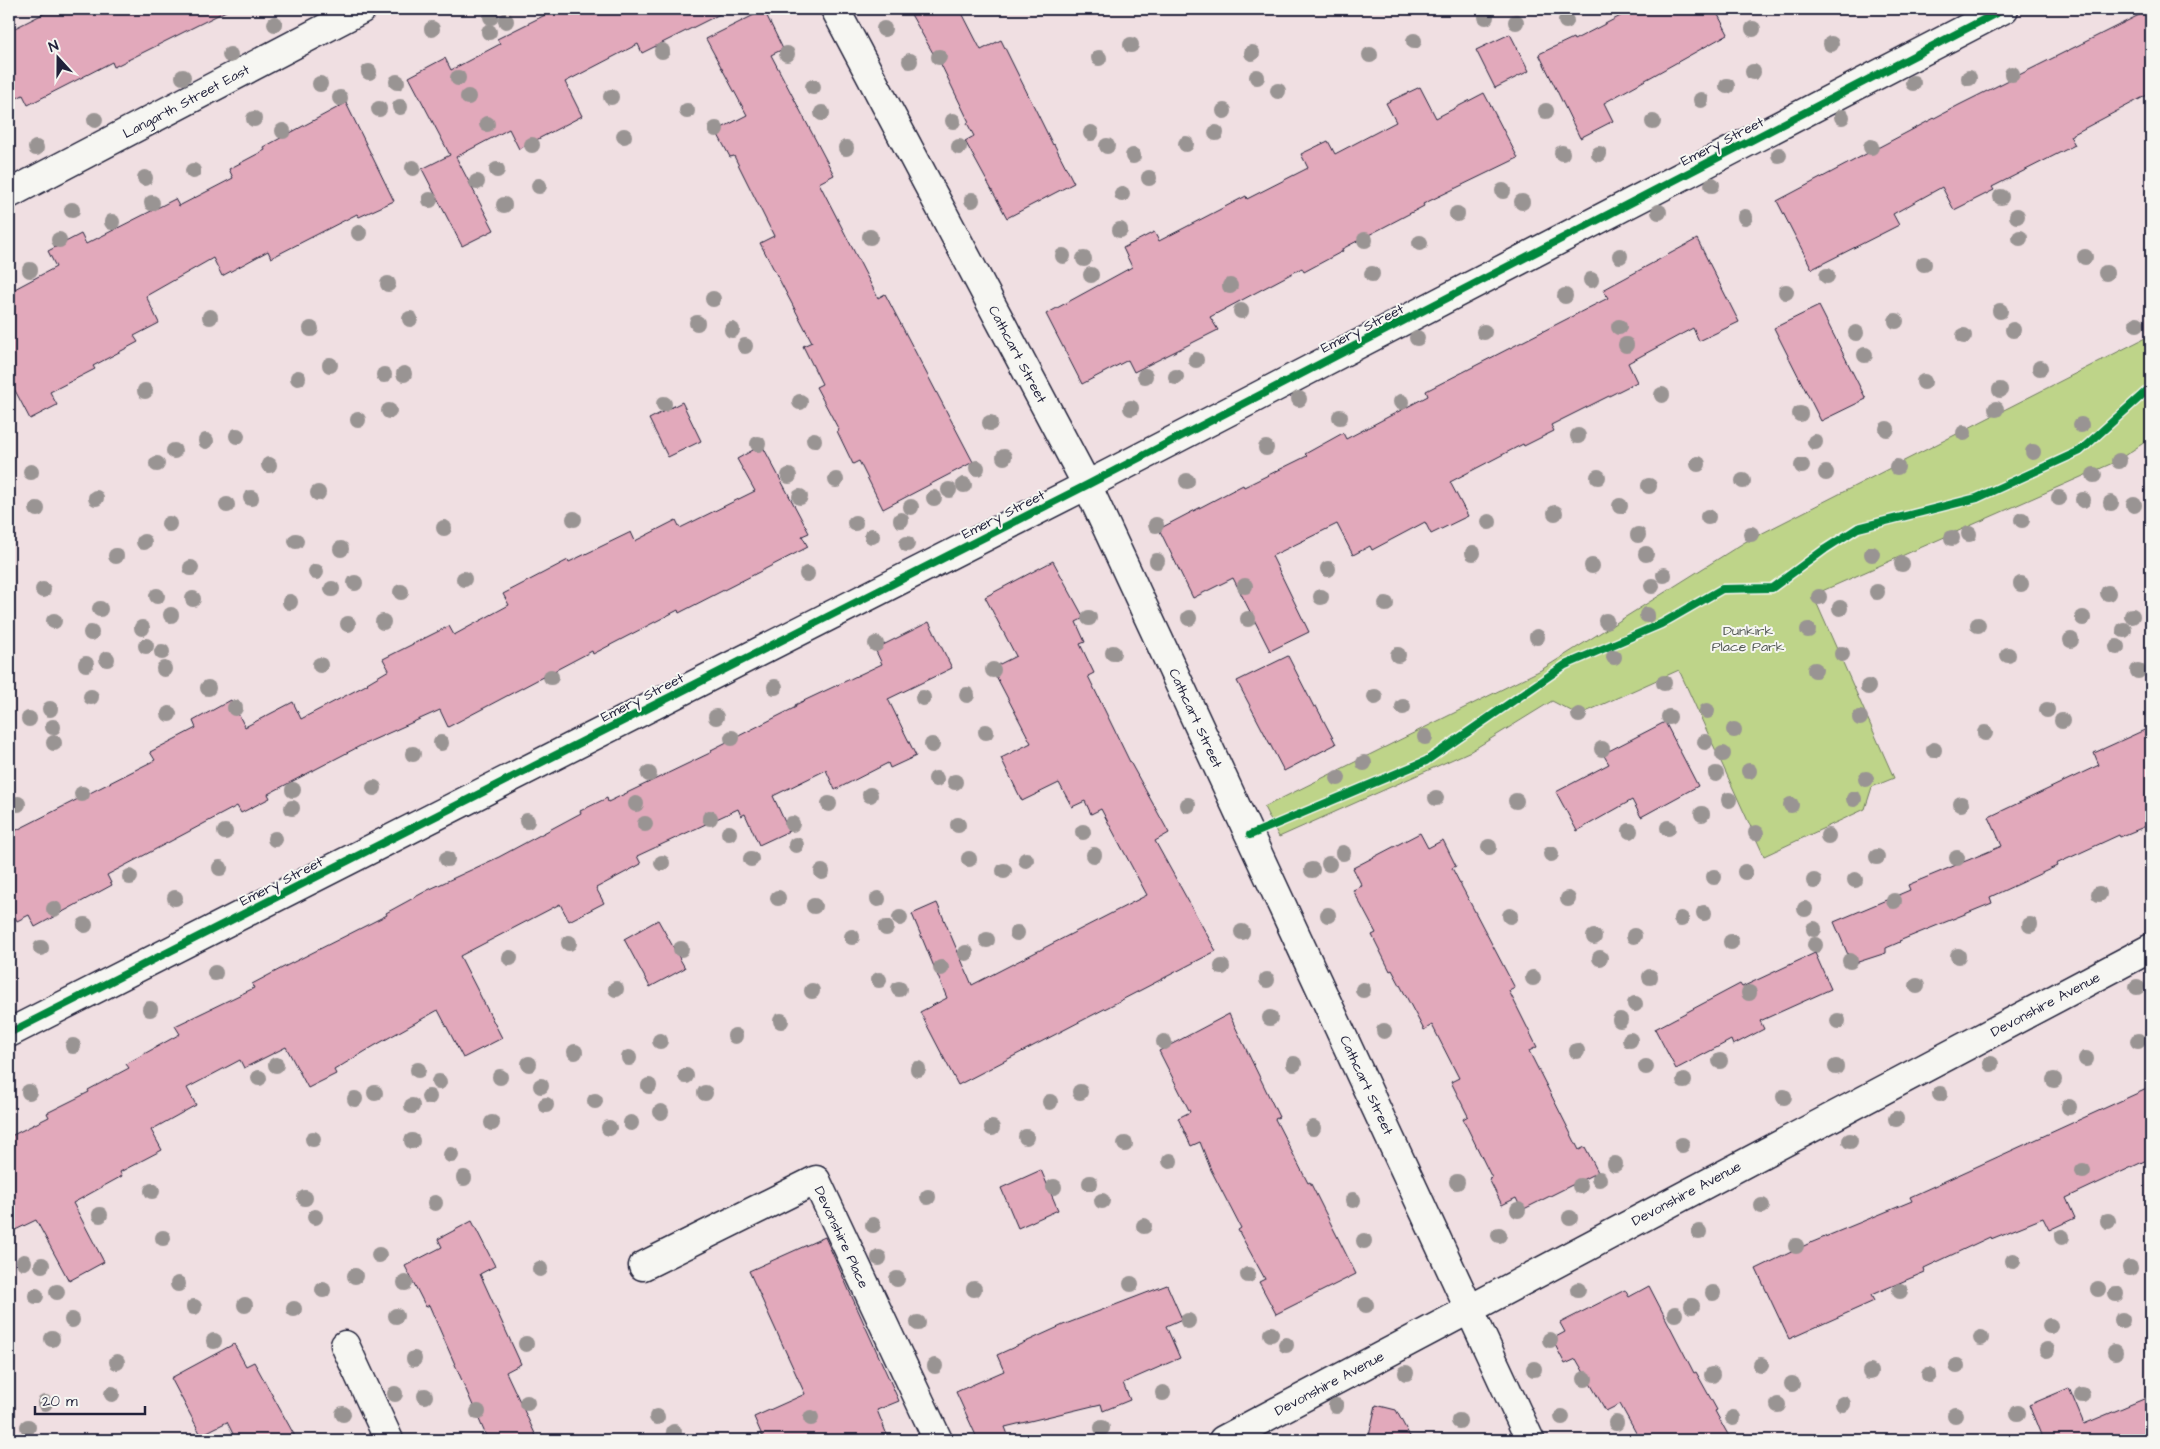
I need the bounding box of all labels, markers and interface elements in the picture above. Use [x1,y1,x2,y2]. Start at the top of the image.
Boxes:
north arrow [32,32,82,82]
text: N [46,36,62,58]
street label: Langarth Street East [120,60,254,144]
street label: Emery Street [1677,112,1768,171]
street label: Emery Street [1317,299,1408,358]
street label: Cathcart Street [983,302,1051,407]
street label: Emery Street [958,485,1049,544]
park label: Dunkirk Place Park [1712,621,1785,657]
street label: Cathcart Street [1163,665,1227,772]
street label: Emery Street [597,668,688,727]
street label: Emery Street [236,852,327,911]
street label: Devonshire Avenue [1987,967,2104,1042]
street label: Cathcart Street [1334,1032,1398,1139]
street label: Devonshire Avenue [1628,1156,1745,1231]
street label: Devonshire Place [809,1183,874,1292]
street label: Devonshire Avenue [1271,1346,1388,1421]
scale bar [35,1384,145,1416]
text: 20 m [42,1391,78,1412]

